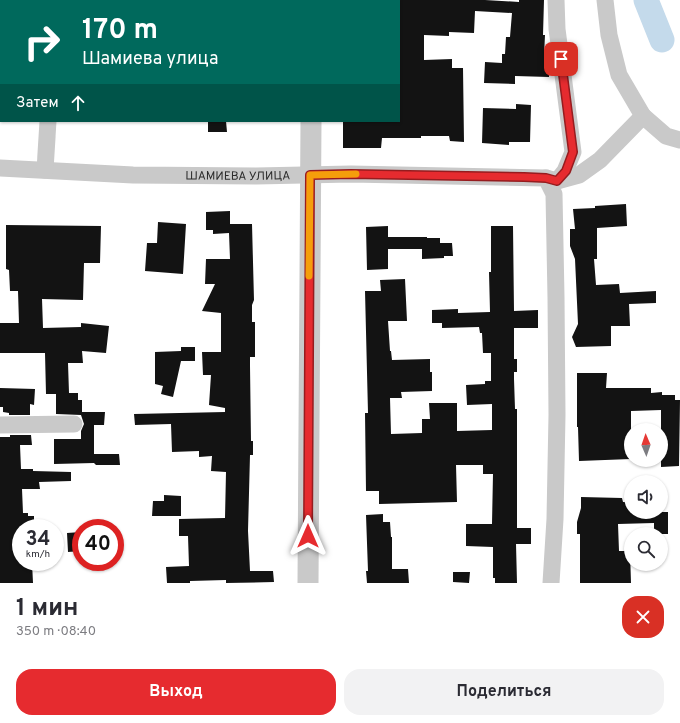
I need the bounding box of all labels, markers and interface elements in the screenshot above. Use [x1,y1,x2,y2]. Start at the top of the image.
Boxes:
text: 170 m [82,13,158,49]
icon: right [16,16,68,68]
pin [544,42,578,76]
text: Шамиева улица [82,48,218,71]
icon: arrive [550,48,572,70]
icon: ahead [67,92,89,114]
text: Затем [16,94,59,113]
street label: ШАМИЕВА УЛИЦА [185,168,291,185]
north arrow [624,423,668,467]
map controls [624,423,668,571]
button: sound [624,475,668,519]
position arrow [287,515,329,557]
speed limit sign: 40 [72,519,124,571]
text: 34 [26,527,50,553]
button: search [624,527,668,571]
text: km/h [26,548,50,561]
text: 1 мин [16,594,78,624]
button: close [622,596,664,638]
text: 350 m · 08:40 [16,624,96,640]
button: Выход [16,669,336,715]
button: Поделиться [344,669,664,715]

